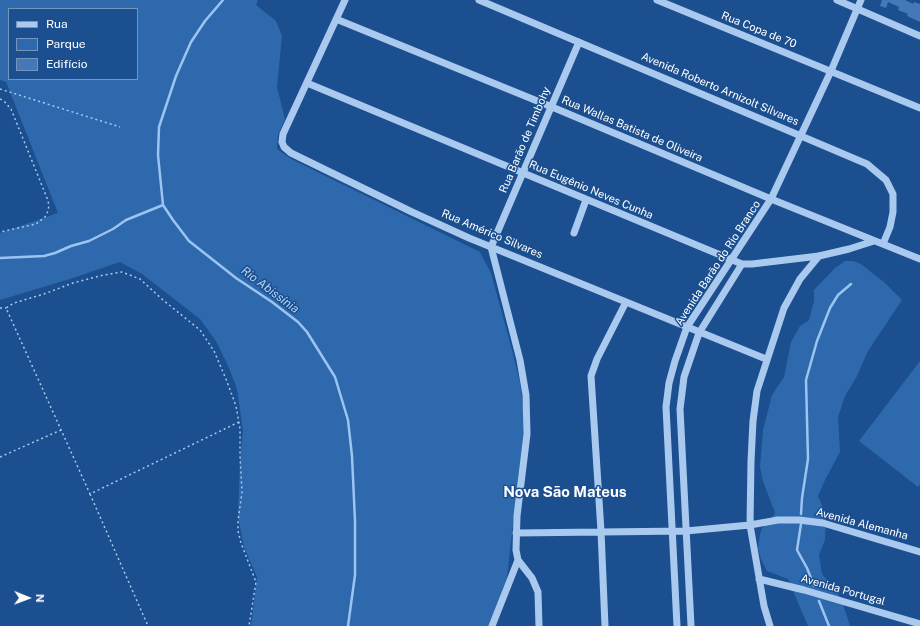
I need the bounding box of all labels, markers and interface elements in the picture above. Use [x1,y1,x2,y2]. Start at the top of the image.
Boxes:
legend [8,8,138,80]
street label: Rua Copa de 70 [719,9,799,51]
text: Rua [46,17,68,31]
text: Parque [46,37,86,51]
street label: Avenida Roberto Arnizolt Silvares [639,50,801,128]
text: Edifício [46,57,87,71]
street label: Rua Barão de Timbohy [497,85,553,195]
street label: Rua Wallas Batista de Oliveira [559,93,705,165]
street label: Rua Eugênio Neves Cunha [527,158,655,222]
street label: Avenida Barão do Rio Branco [673,198,763,328]
street label: Rua Américo Silvares [439,207,545,261]
water label: Rio Abissínia [238,264,302,316]
district label: Nova São Mateus [503,483,627,501]
street label: Avenida Alemanha [815,505,909,543]
street label: Avenida Portugal [799,572,887,608]
north arrow [8,578,48,618]
text: N [34,594,46,603]

